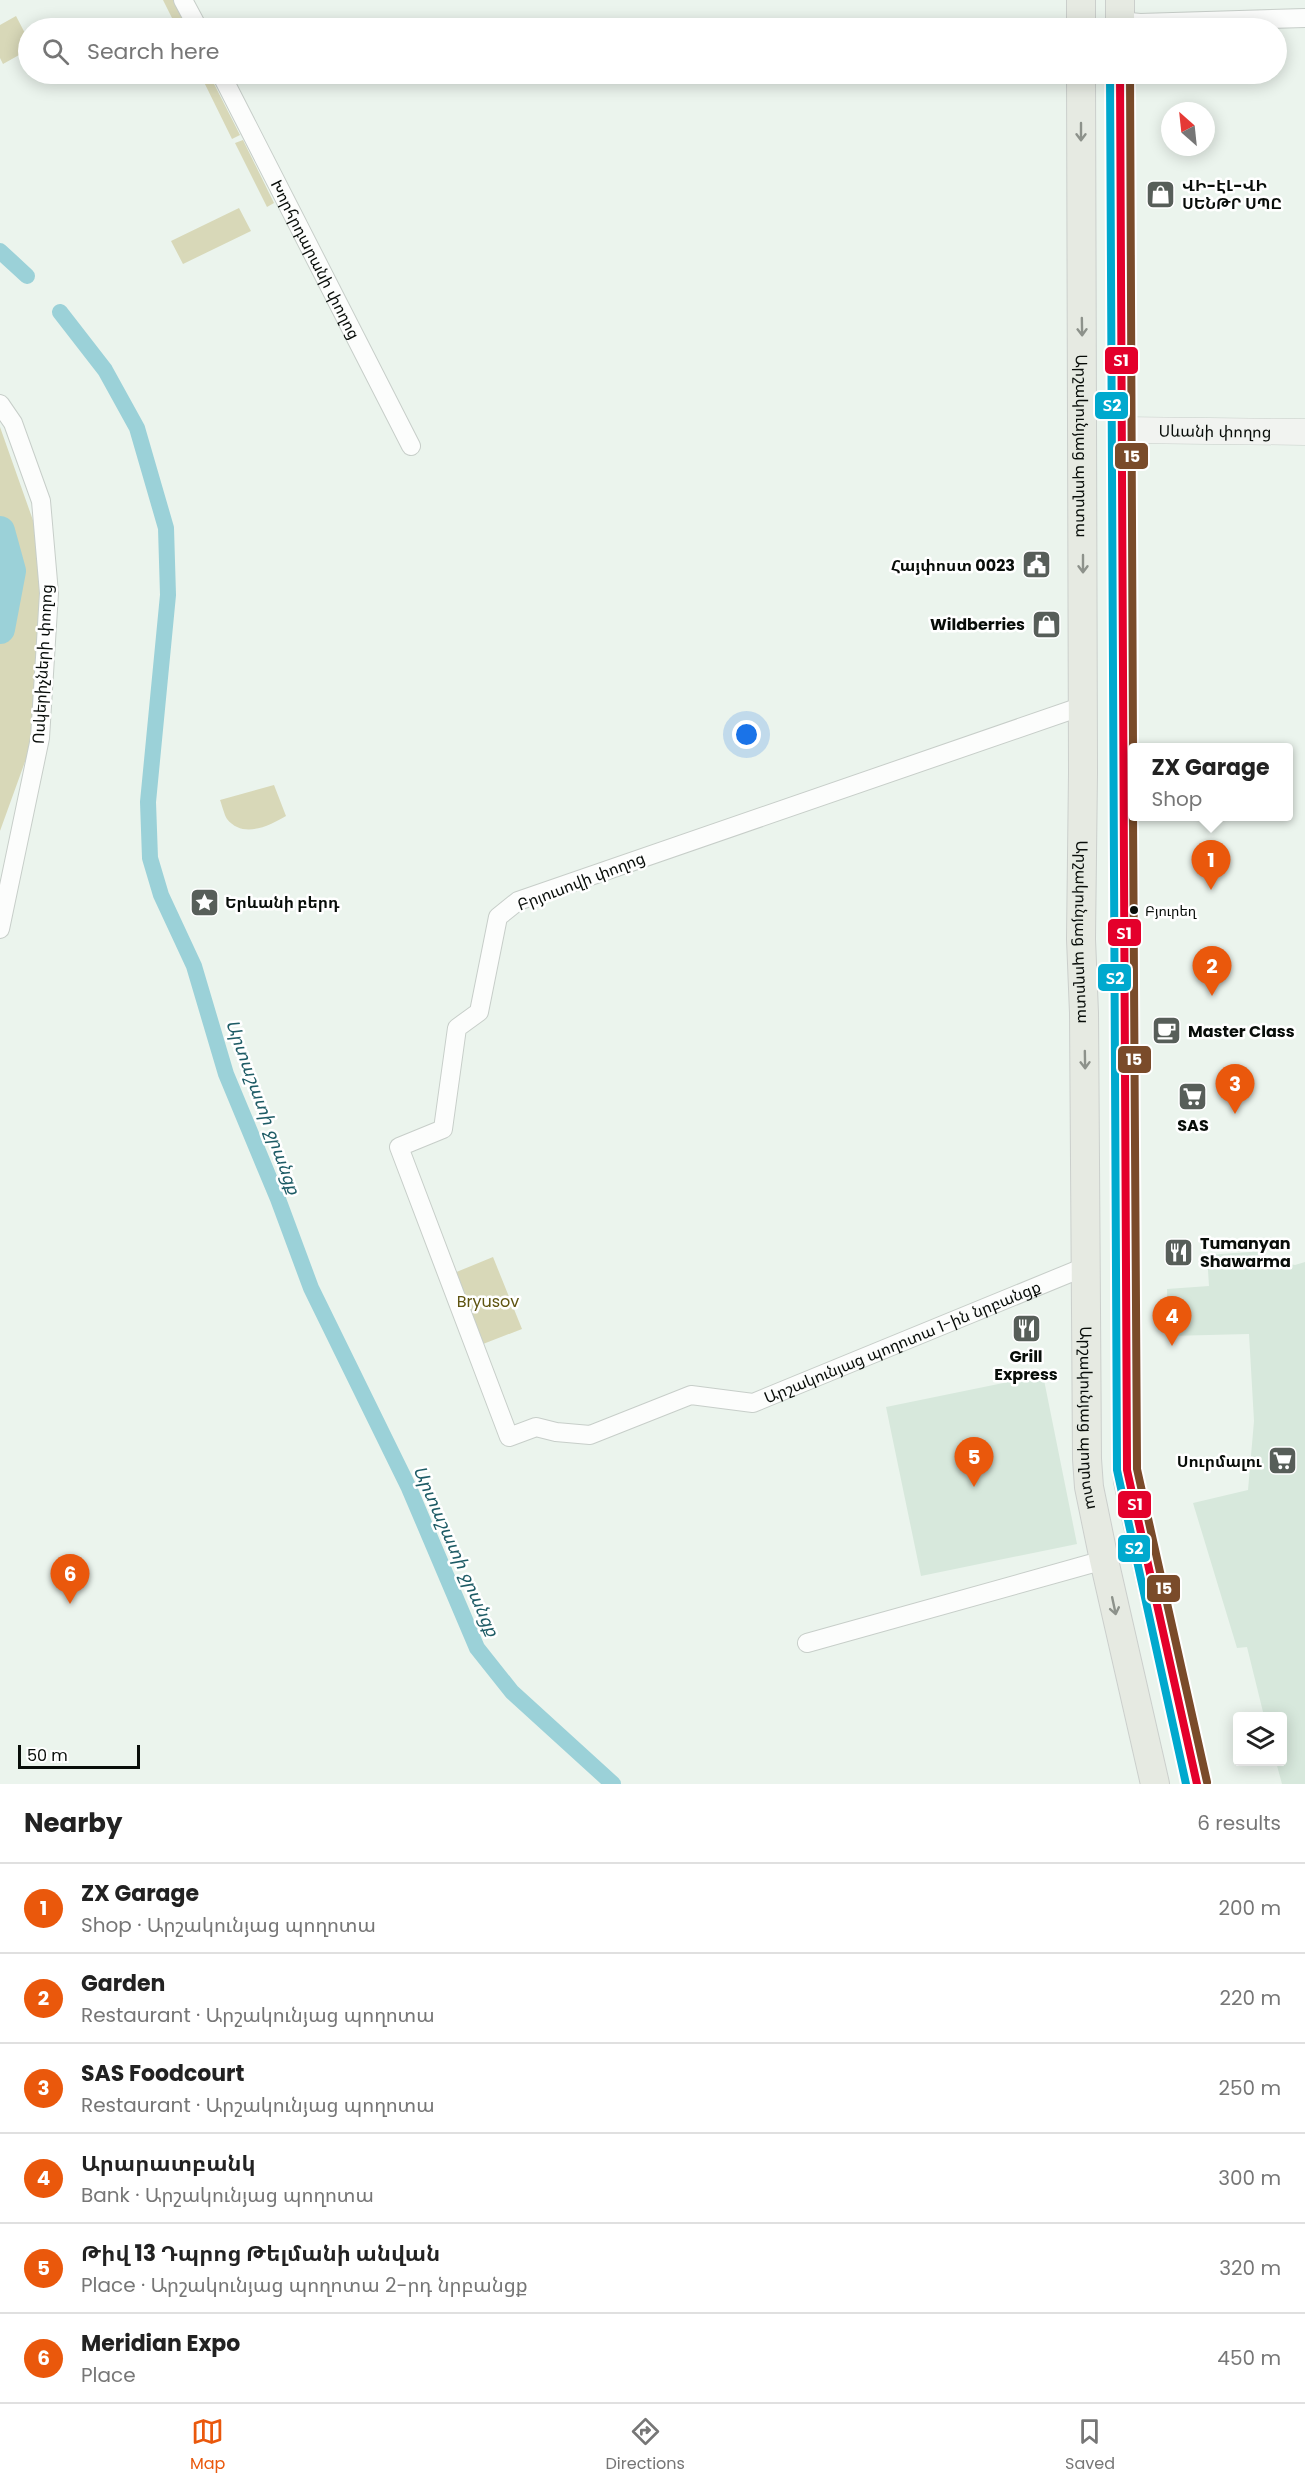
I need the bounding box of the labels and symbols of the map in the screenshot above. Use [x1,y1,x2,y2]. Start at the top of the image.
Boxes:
north arrow [1161,102,1215,156]
one-way arrow [1075,121,1087,141]
place label: ՎԻ-ԷԼ-ՎԻ ՍԵՆԹՐ ՍՊԸ [1182,174,1282,215]
street label: Խորհրդարանի փողոց [265,176,366,343]
shop icon: ՎԻ-ԷԼ-ՎԻ ՍԵՆԹՐ ՍՊԸ [1145,178,1177,210]
one-way arrow [1076,316,1088,336]
line badge: Տ1 [1104,346,1139,375]
text: Տ1 [1113,349,1129,372]
street label: Արշակունյաց պողոտա [1070,354,1093,538]
line badge: Տ2 [1094,391,1129,420]
text: Տ2 [1103,394,1121,417]
street label: Սևանի փողոց [1159,419,1271,444]
line badge: 15 [1114,442,1149,470]
text: 15 [1124,445,1140,468]
public building icon: Հայփոստ 0023 [1020,549,1052,581]
one-way arrow [1077,553,1089,573]
place label: Հայփոստ 0023 [891,554,1015,577]
street label: Ոսկերիչների փողոց [27,583,58,745]
shop icon: Wildberries [1030,608,1062,640]
place label: Wildberries [930,613,1025,636]
your location [732,720,761,749]
street label: Արշակունյաց պողոտա [1069,840,1095,1024]
pin: 1 [1192,840,1230,890]
street label: Բրյուսովի փողոց [514,847,648,916]
place icon: Երևանի բերդ [188,886,220,918]
place label: Երևանի բերդ [225,891,340,914]
place label: Բյուրեղ [1145,901,1197,921]
marker: Բյուրեղ [1128,904,1140,916]
line badge: Տ1 [1107,918,1142,947]
text: Տ1 [1116,922,1132,945]
pin: 2 [1192,946,1232,996]
line badge: Տ2 [1097,963,1132,992]
text: Տ2 [1106,967,1124,990]
cafe icon: Master Class [1151,1015,1183,1047]
water label: Արտաշատի ջրանցք [220,1016,307,1199]
place label: Master Class [1188,1020,1295,1043]
line badge: 15 [1117,1045,1152,1074]
text: 15 [1126,1048,1142,1071]
one-way arrow [1079,1050,1091,1070]
pin: 3 [1216,1064,1254,1114]
supermarket icon: SAS [1177,1081,1209,1113]
place label: SAS [1177,1114,1209,1137]
place label: Tumanyan Shawarma [1200,1232,1291,1273]
restaurant icon: Tumanyan Shawarma [1163,1236,1195,1268]
street label: Արշակունյաց պողոտա 1-ին նրբանցք [760,1275,1044,1409]
park label: Bryusov [457,1290,519,1313]
pin: 4 [1152,1296,1192,1346]
restaurant icon: Grill Express [1010,1312,1042,1344]
street label: Արշակունյաց պողոտա [1074,1326,1104,1511]
place label: Grill Express [994,1345,1058,1386]
pin: 5 [954,1438,994,1487]
supermarket icon: Սուրմալու [1267,1445,1299,1477]
place label: Սուրմալու [1177,1450,1262,1473]
water label: Արտաշատի ջրանցք [407,1461,506,1641]
line badge: Տ1 [1117,1490,1152,1519]
text: Տ1 [1127,1493,1143,1516]
line badge: Տ2 [1117,1534,1151,1563]
text: Տ2 [1125,1537,1143,1560]
pin: 6 [50,1554,90,1604]
line badge: 15 [1146,1574,1181,1603]
text: 15 [1156,1577,1172,1600]
one-way arrow [1108,1596,1120,1615]
scale bar [18,1742,140,1770]

